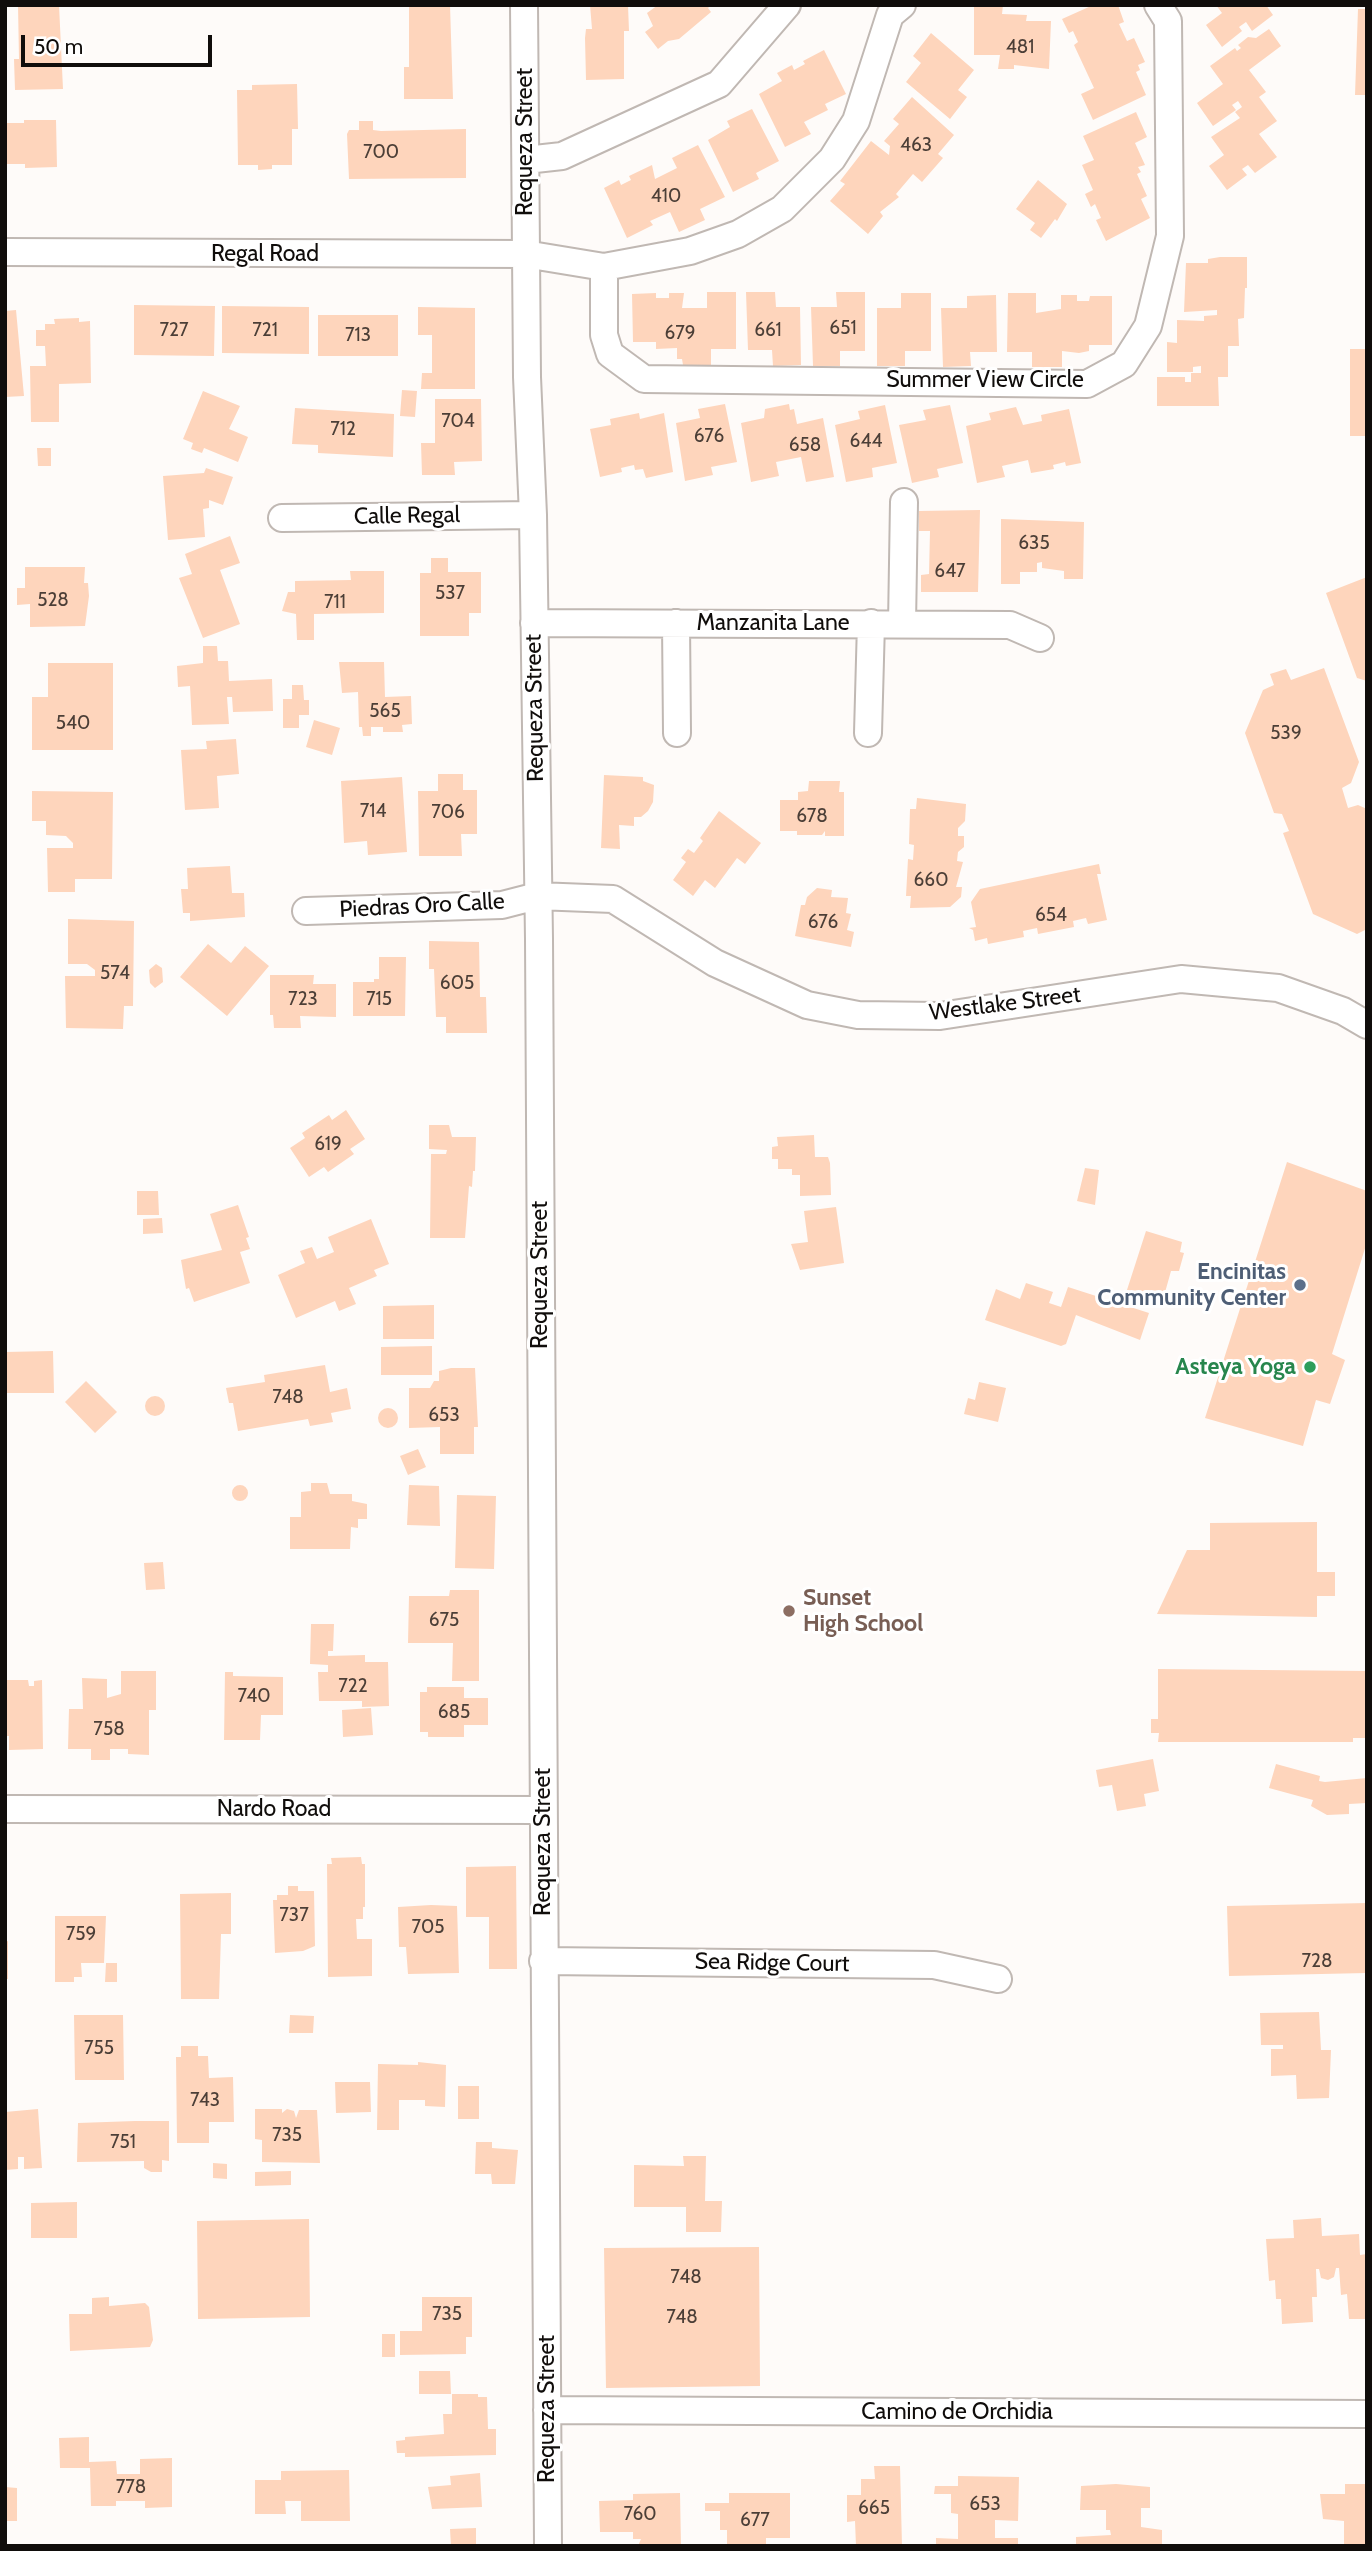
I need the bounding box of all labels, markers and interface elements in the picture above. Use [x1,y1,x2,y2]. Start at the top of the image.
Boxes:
scale bar [24,21,215,65]
text: 50 m [34,34,83,59]
house number: 481 [1006,36,1034,58]
street label: Requeza Street [511,68,539,216]
house number: 463 [900,134,932,156]
house number: 700 [363,141,399,163]
house number: 410 [651,185,681,207]
street label: Regal Road [211,240,319,268]
house number: 651 [829,317,857,339]
house number: 727 [159,319,189,341]
house number: 721 [252,319,278,341]
house number: 661 [754,319,782,341]
house number: 679 [665,322,695,344]
house number: 713 [345,324,371,346]
street label: Summer View Circle [886,366,1084,394]
house number: 704 [441,410,475,432]
house number: 712 [330,418,356,440]
house number: 676 [694,425,724,447]
house number: 644 [850,430,882,452]
house number: 658 [789,434,821,456]
street label: Calle Regal [354,501,460,531]
house number: 635 [1018,532,1050,554]
house number: 647 [934,560,966,582]
house number: 537 [435,582,465,604]
house number: 528 [37,589,69,611]
house number: 711 [324,591,346,613]
street label: Manzanita Lane [696,609,850,637]
street label: Requeza Street [520,634,550,782]
house number: 565 [369,700,401,722]
house number: 540 [56,712,90,734]
house number: 539 [1270,722,1302,744]
house number: 714 [360,800,386,822]
house number: 706 [431,801,465,823]
house number: 678 [796,805,828,827]
house number: 660 [914,869,948,891]
street label: Piedras Oro Calle [339,888,505,924]
house number: 654 [1035,904,1067,926]
house number: 676 [808,911,838,933]
house number: 574 [100,962,130,984]
house number: 605 [440,972,474,994]
street label: Westlake Street [928,981,1082,1027]
house number: 723 [288,988,318,1010]
house number: 715 [366,988,392,1010]
house number: 619 [314,1133,342,1155]
street label: Requeza Street [526,1201,554,1349]
place label: Encinitas Community Center [1097,1258,1286,1312]
marker: Encinitas Community Center [1292,1277,1308,1293]
place label: Asteya Yoga [1175,1353,1296,1381]
marker: Asteya Yoga [1302,1359,1318,1375]
house number: 748 [272,1386,304,1408]
house number: 653 [428,1404,460,1426]
place label: Sunset High School [803,1584,923,1638]
marker: Sunset High School [781,1603,797,1619]
house number: 675 [429,1609,459,1631]
house number: 722 [338,1675,368,1697]
house number: 740 [237,1685,271,1707]
house number: 685 [438,1701,470,1723]
house number: 758 [93,1718,125,1740]
street label: Requeza Street [529,1768,557,1916]
street label: Nardo Road [217,1795,331,1823]
house number: 737 [279,1904,309,1926]
house number: 705 [412,1916,444,1938]
house number: 759 [66,1923,96,1945]
street label: Sea Ridge Court [694,1948,850,1978]
house number: 728 [1301,1950,1333,1972]
house number: 755 [84,2037,114,2059]
house number: 743 [190,2089,220,2111]
house number: 735 [272,2124,302,2146]
house number: 751 [110,2131,136,2153]
house number: 748 [670,2266,702,2288]
house number: 735 [432,2303,462,2325]
house number: 748 [666,2306,698,2328]
street label: Requeza Street [533,2335,561,2483]
street label: Camino de Orchidia [861,2398,1053,2426]
house number: 778 [116,2476,146,2498]
house number: 653 [969,2493,1001,2515]
house number: 665 [858,2497,890,2519]
house number: 760 [623,2503,657,2525]
house number: 677 [740,2509,770,2531]

